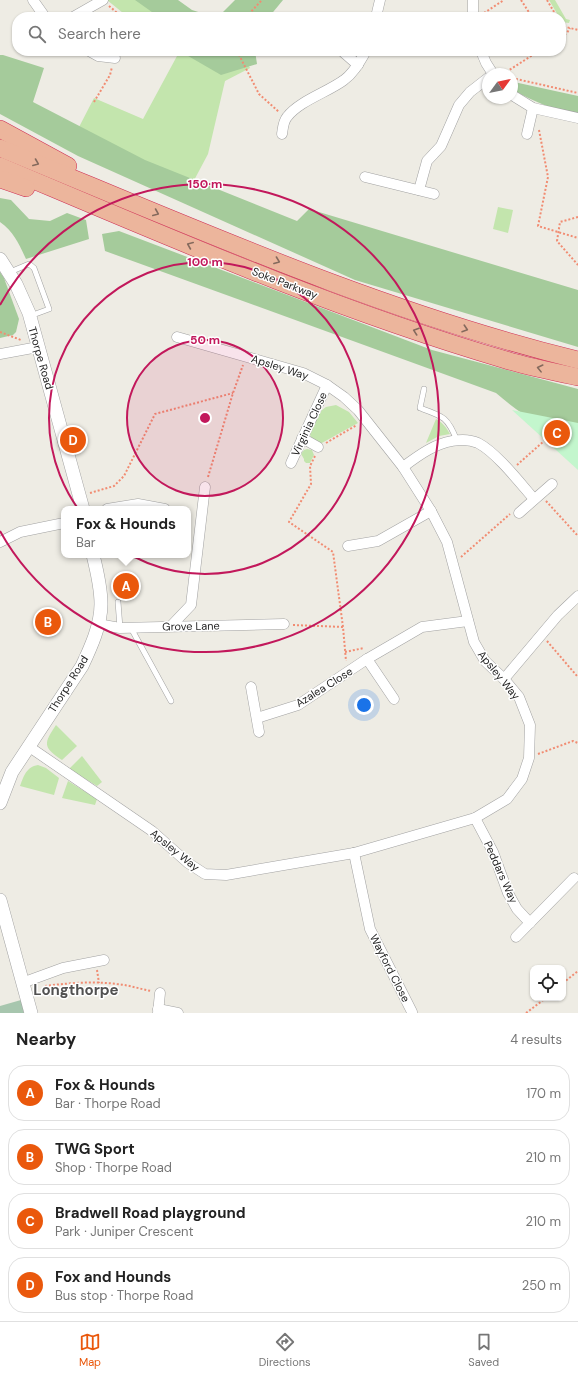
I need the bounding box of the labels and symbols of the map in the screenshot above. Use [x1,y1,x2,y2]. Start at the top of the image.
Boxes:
north arrow [482,68,518,104]
one-way arrow [32,158,40,166]
text: 150 m [188,176,222,192]
one-way arrow [152,208,160,216]
one-way arrow [186,241,193,249]
text: 100 m [187,254,223,270]
one-way arrow [273,257,280,265]
street label: Soke Parkway [250,264,320,302]
one-way arrow [461,324,468,333]
street label: Thorpe Road [25,325,57,391]
one-way arrow [412,327,419,336]
text: 50 m [190,332,220,348]
street label: Apsley Way [250,351,310,383]
one-way arrow [537,365,543,373]
street label: Virginia Close [288,390,330,458]
centre of rings [198,411,212,425]
pin: C [544,418,570,448]
pin: D [60,425,86,455]
pin: A [113,571,139,601]
pin: B [35,607,61,637]
street label: Grove Lane [162,618,220,634]
street label: Apsley Way [475,648,523,702]
street label: Thorpe Road [45,653,91,715]
street label: Azalea Close [293,664,355,710]
your location [354,695,374,715]
street label: Apsley Way [148,826,202,874]
street label: Peddars Way [481,839,521,905]
street label: Wayford Close [367,932,413,1004]
district label: Longthorpe [33,980,119,1000]

